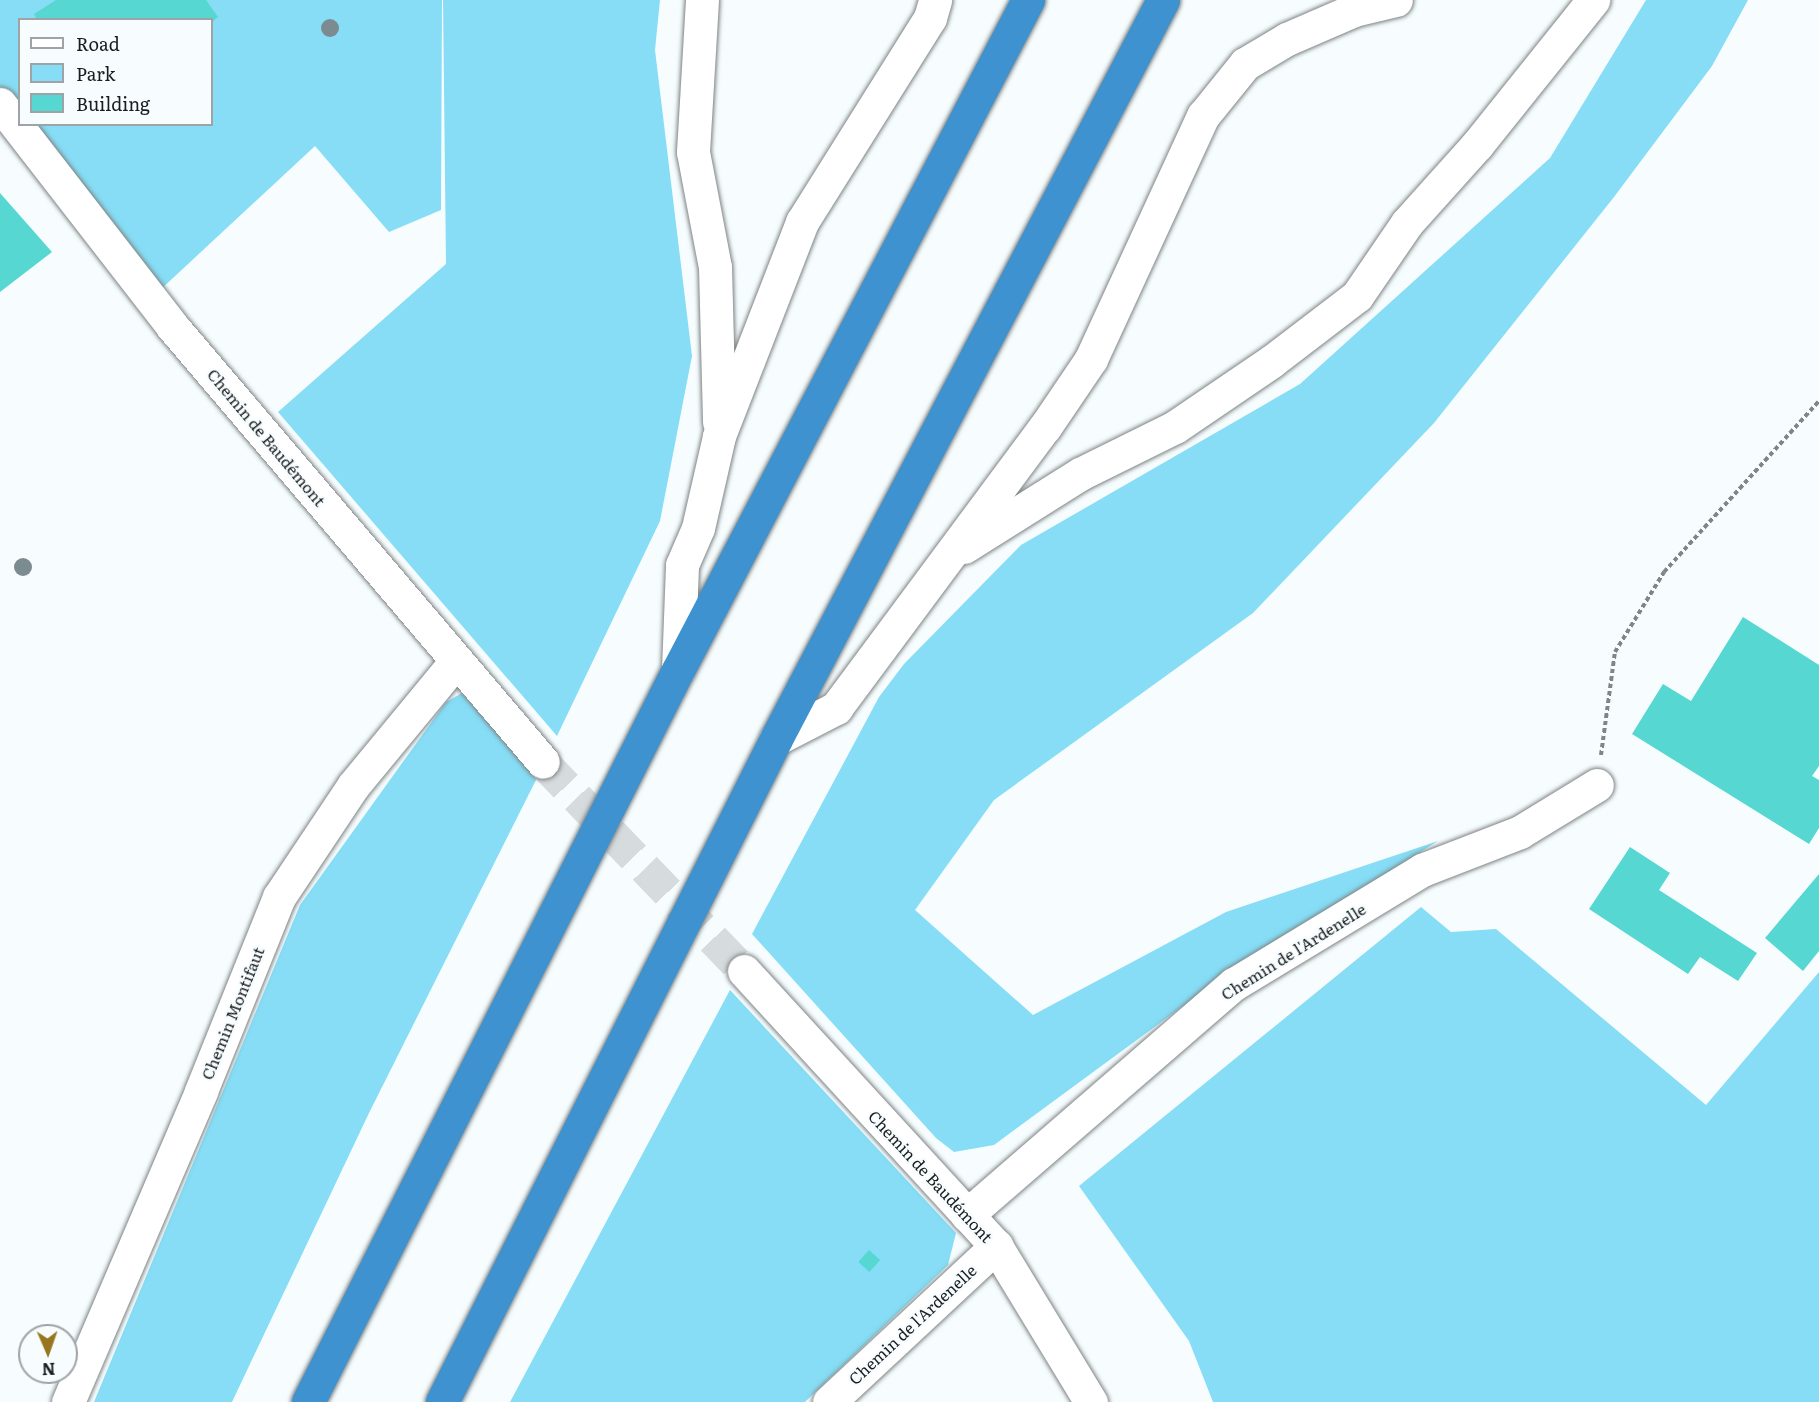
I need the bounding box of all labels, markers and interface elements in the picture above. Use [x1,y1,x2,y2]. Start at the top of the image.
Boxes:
legend [18,18,213,126]
text: Road [76,30,120,57]
text: Park [76,60,115,87]
text: Building [76,90,150,117]
street label: Chemin de Baudémont [204,364,330,510]
street label: Chemin de l'Ardenelle [1217,899,1369,1003]
street label: Chemin Montifaut [197,944,267,1082]
street label: Chemin de Baudémont [865,1106,997,1246]
street label: Chemin de l'Ardenelle [844,1260,980,1388]
north arrow [18,1324,78,1384]
text: N [41,1358,56,1382]

